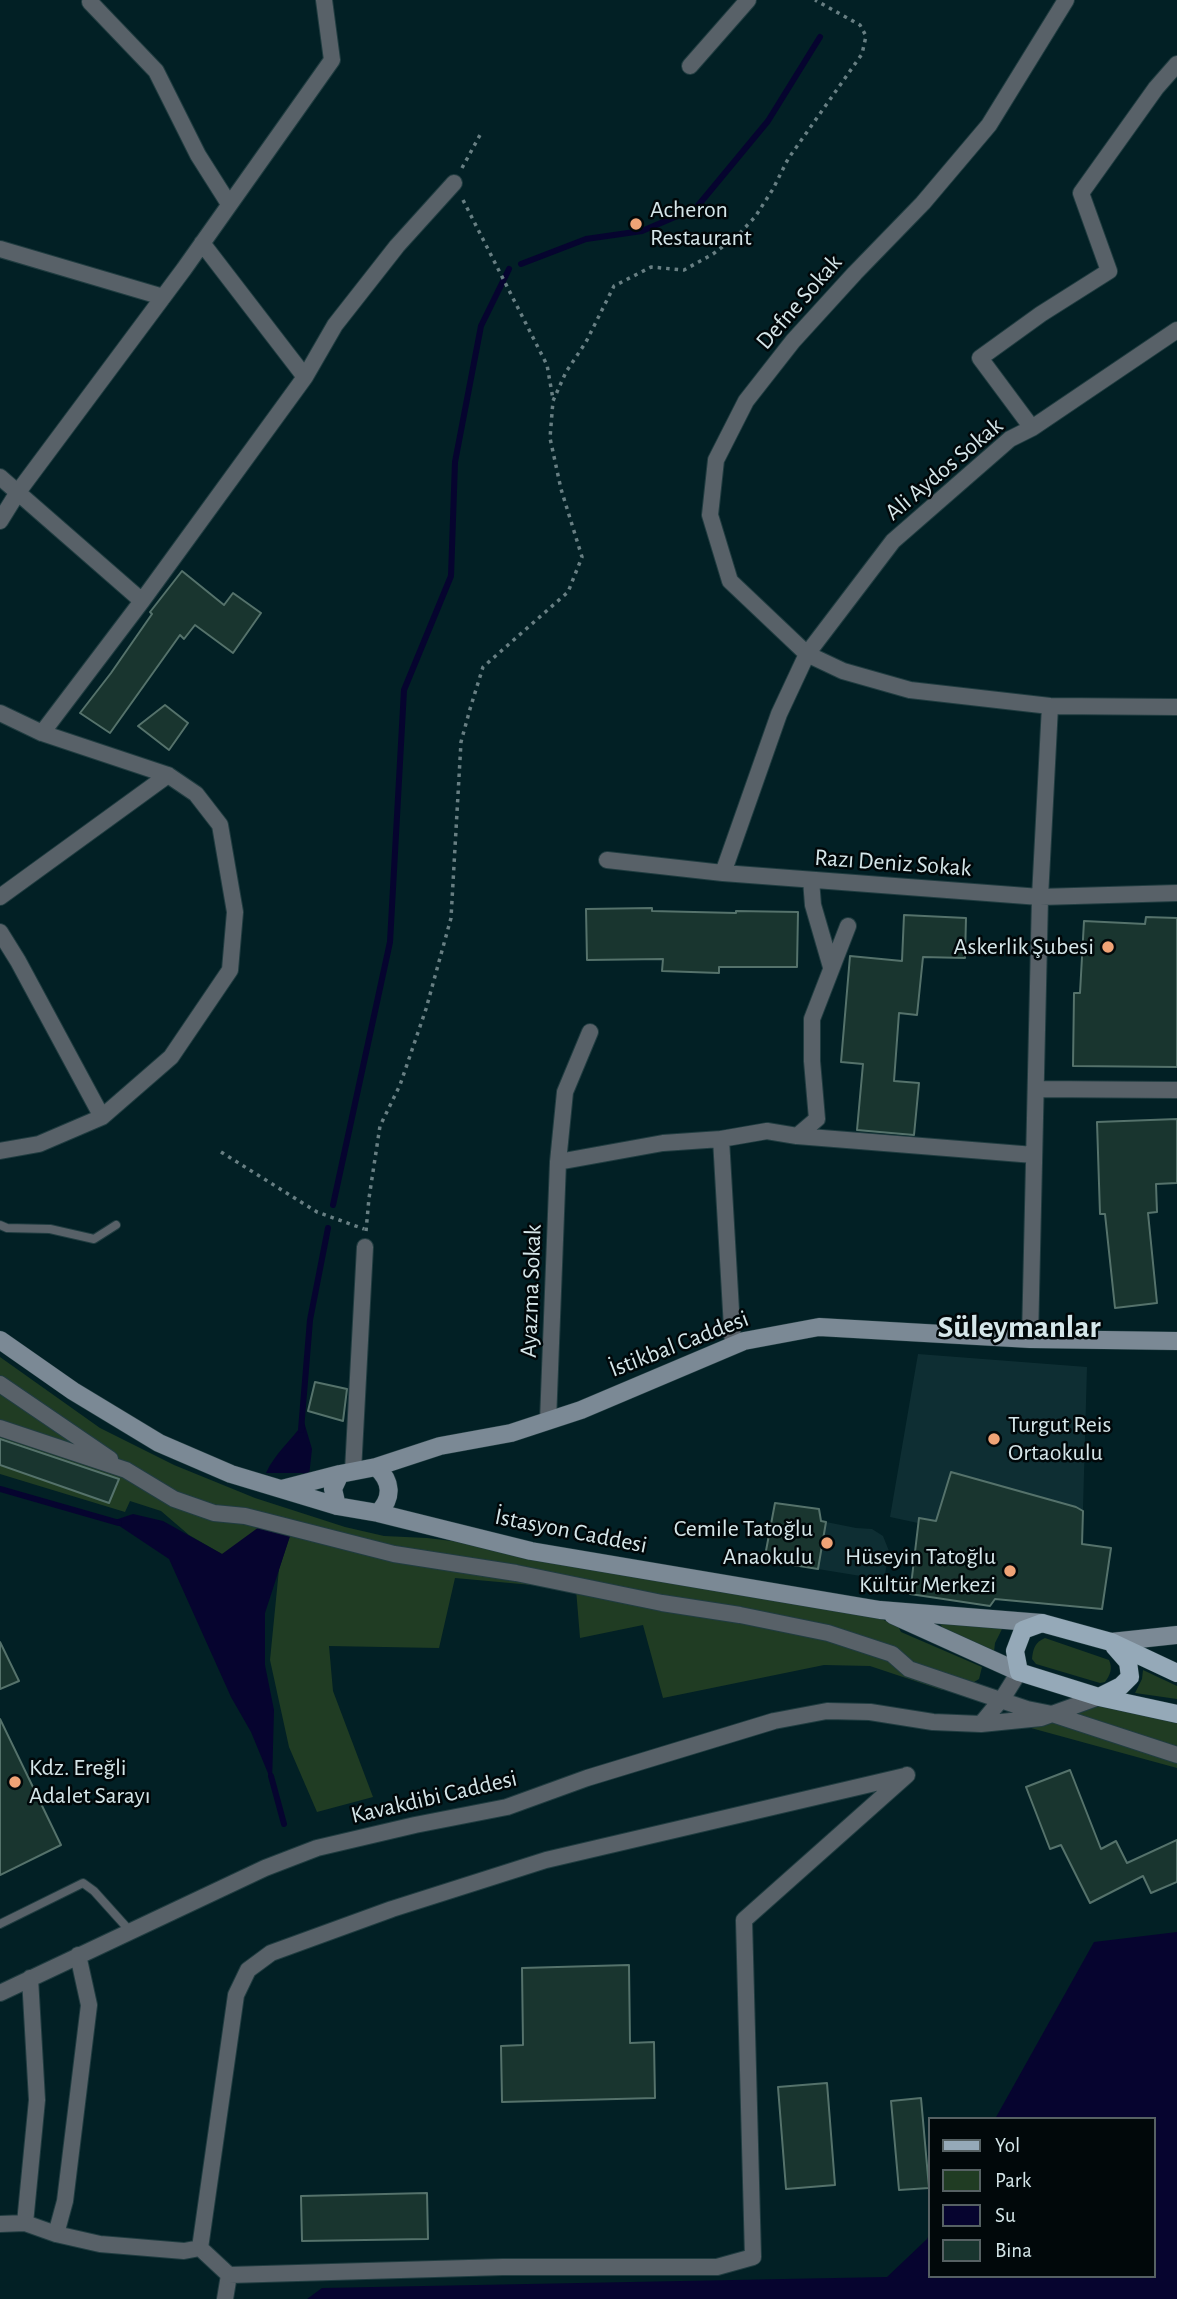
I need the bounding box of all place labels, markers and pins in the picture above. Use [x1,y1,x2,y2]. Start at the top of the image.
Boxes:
place label: Acheron Restaurant [650,196,752,252]
marker: Acheron Restaurant [628,216,644,232]
place label: Askerlik Şubesi [954,933,1094,961]
marker: Askerlik Şubesi [1100,939,1116,955]
place label: Turgut Reis Ortaokulu [1008,1411,1111,1467]
marker: Turgut Reis Ortaokulu [986,1431,1002,1447]
place label: Cemile Tatoğlu Anaokulu [674,1515,813,1571]
marker: Cemile Tatoğlu Anaokulu [819,1535,835,1551]
place label: Hüseyin Tatoğlu Kültür Merkezi [845,1543,996,1599]
marker: Hüseyin Tatoğlu Kültür Merkezi [1002,1563,1018,1579]
place label: Kdz. Ereğli Adalet Sarayı [29,1754,151,1810]
marker: Kdz. Ereğli Adalet Sarayı [7,1774,23,1790]

